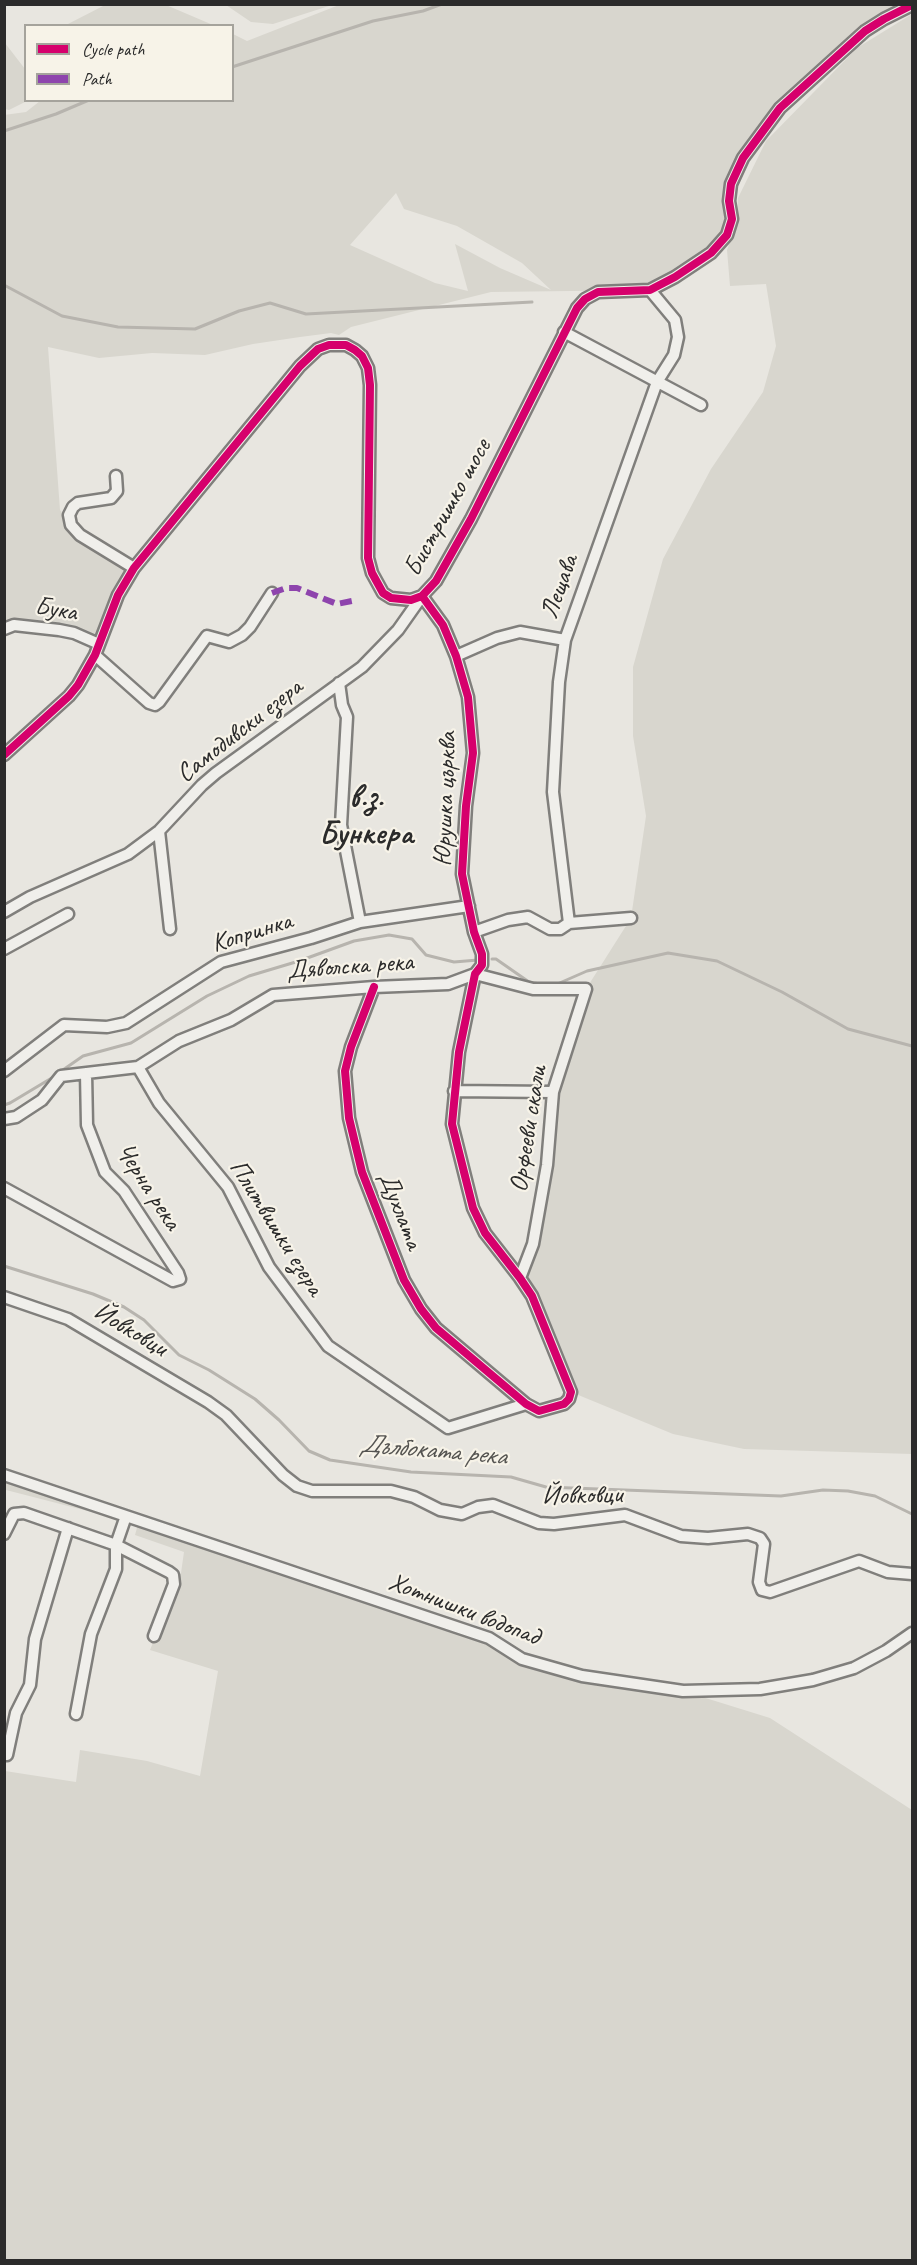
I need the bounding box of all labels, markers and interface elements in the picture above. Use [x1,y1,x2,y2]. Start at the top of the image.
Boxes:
legend [24,24,234,102]
text: Cycle path [82,38,144,60]
text: Path [82,68,112,90]
street label: Бистришко шосе [398,434,498,582]
street label: Лещава [534,551,586,623]
street label: Бука [33,591,79,629]
street label: Самодивски езера [171,672,309,790]
street label: Юрушка църква [428,731,464,867]
district label: в.з. Бункера [319,779,413,854]
street label: Копринка [208,906,296,960]
street label: Дяволска река [286,947,414,987]
street label: Орфееви скали [504,1064,554,1194]
street label: Черна река [108,1138,188,1236]
street label: Плитвишки езера [222,1154,330,1302]
street label: Духлата [371,1168,429,1254]
street label: Йовковци [88,1296,172,1364]
water label: Дълбоката река [359,1428,507,1474]
street label: Йовковци [542,1480,622,1512]
street label: Хотнишки водопад [384,1567,544,1653]

